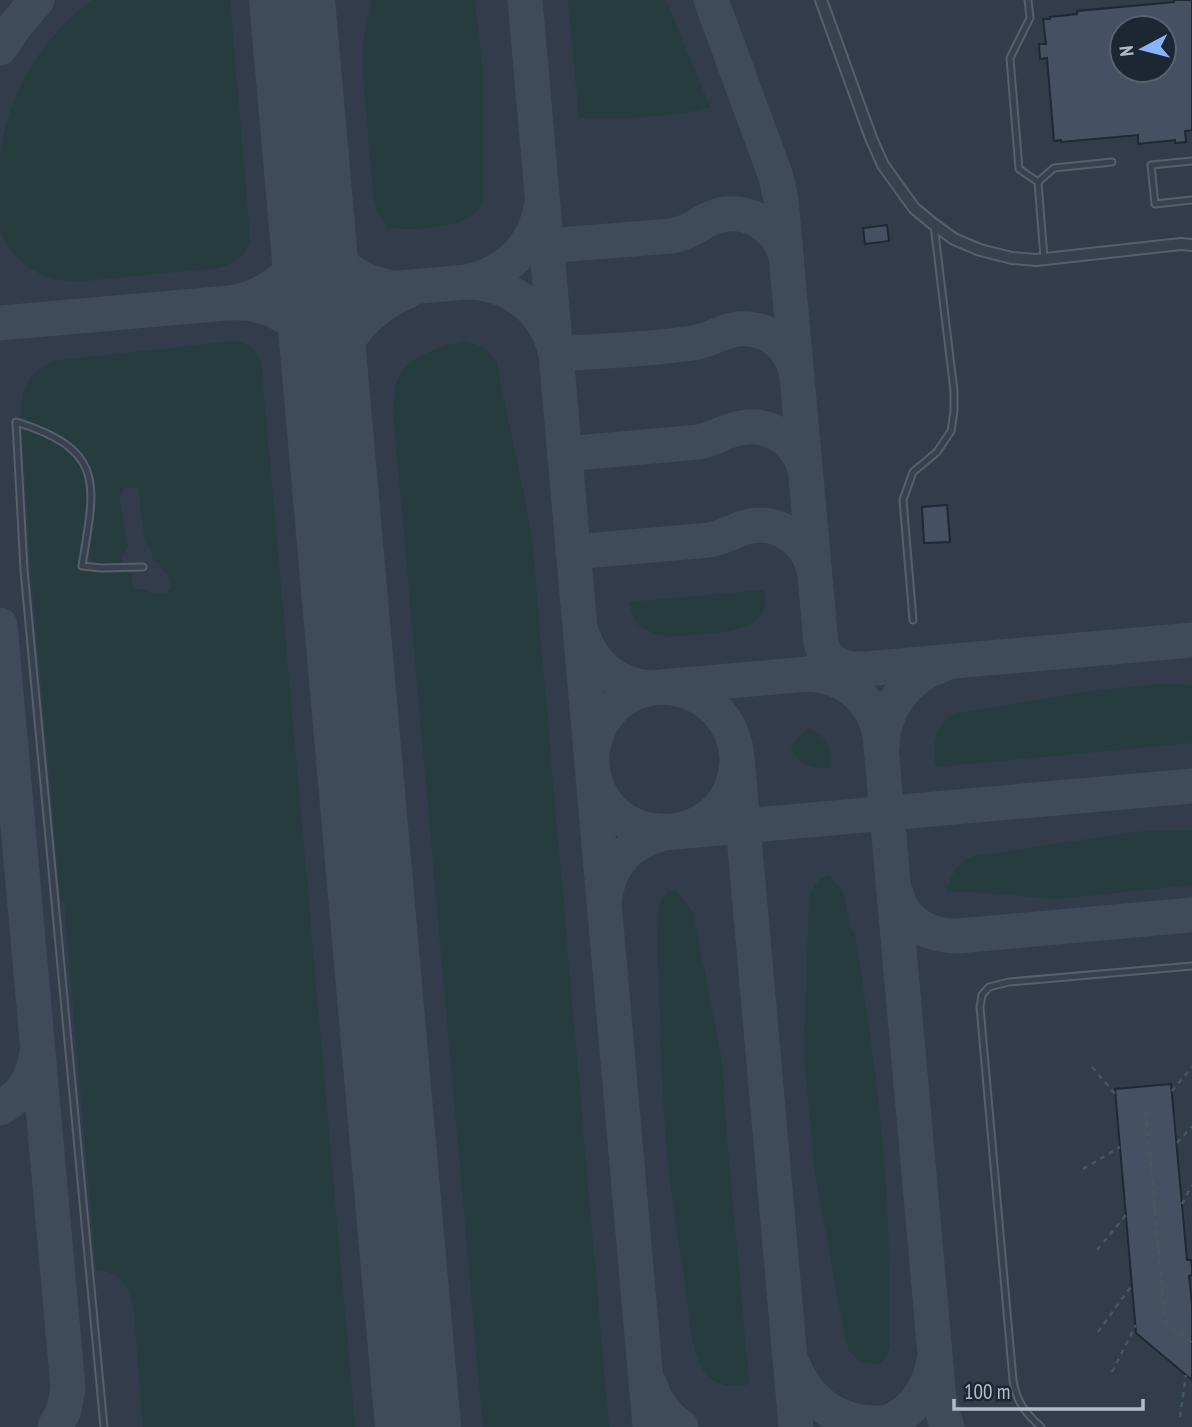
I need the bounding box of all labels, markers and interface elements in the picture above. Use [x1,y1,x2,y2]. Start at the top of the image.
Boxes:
north arrow [1108,14,1178,84]
text: N [1114,45,1139,58]
scale bar [954,1368,1143,1412]
text: 100 m [964,1378,1010,1405]

